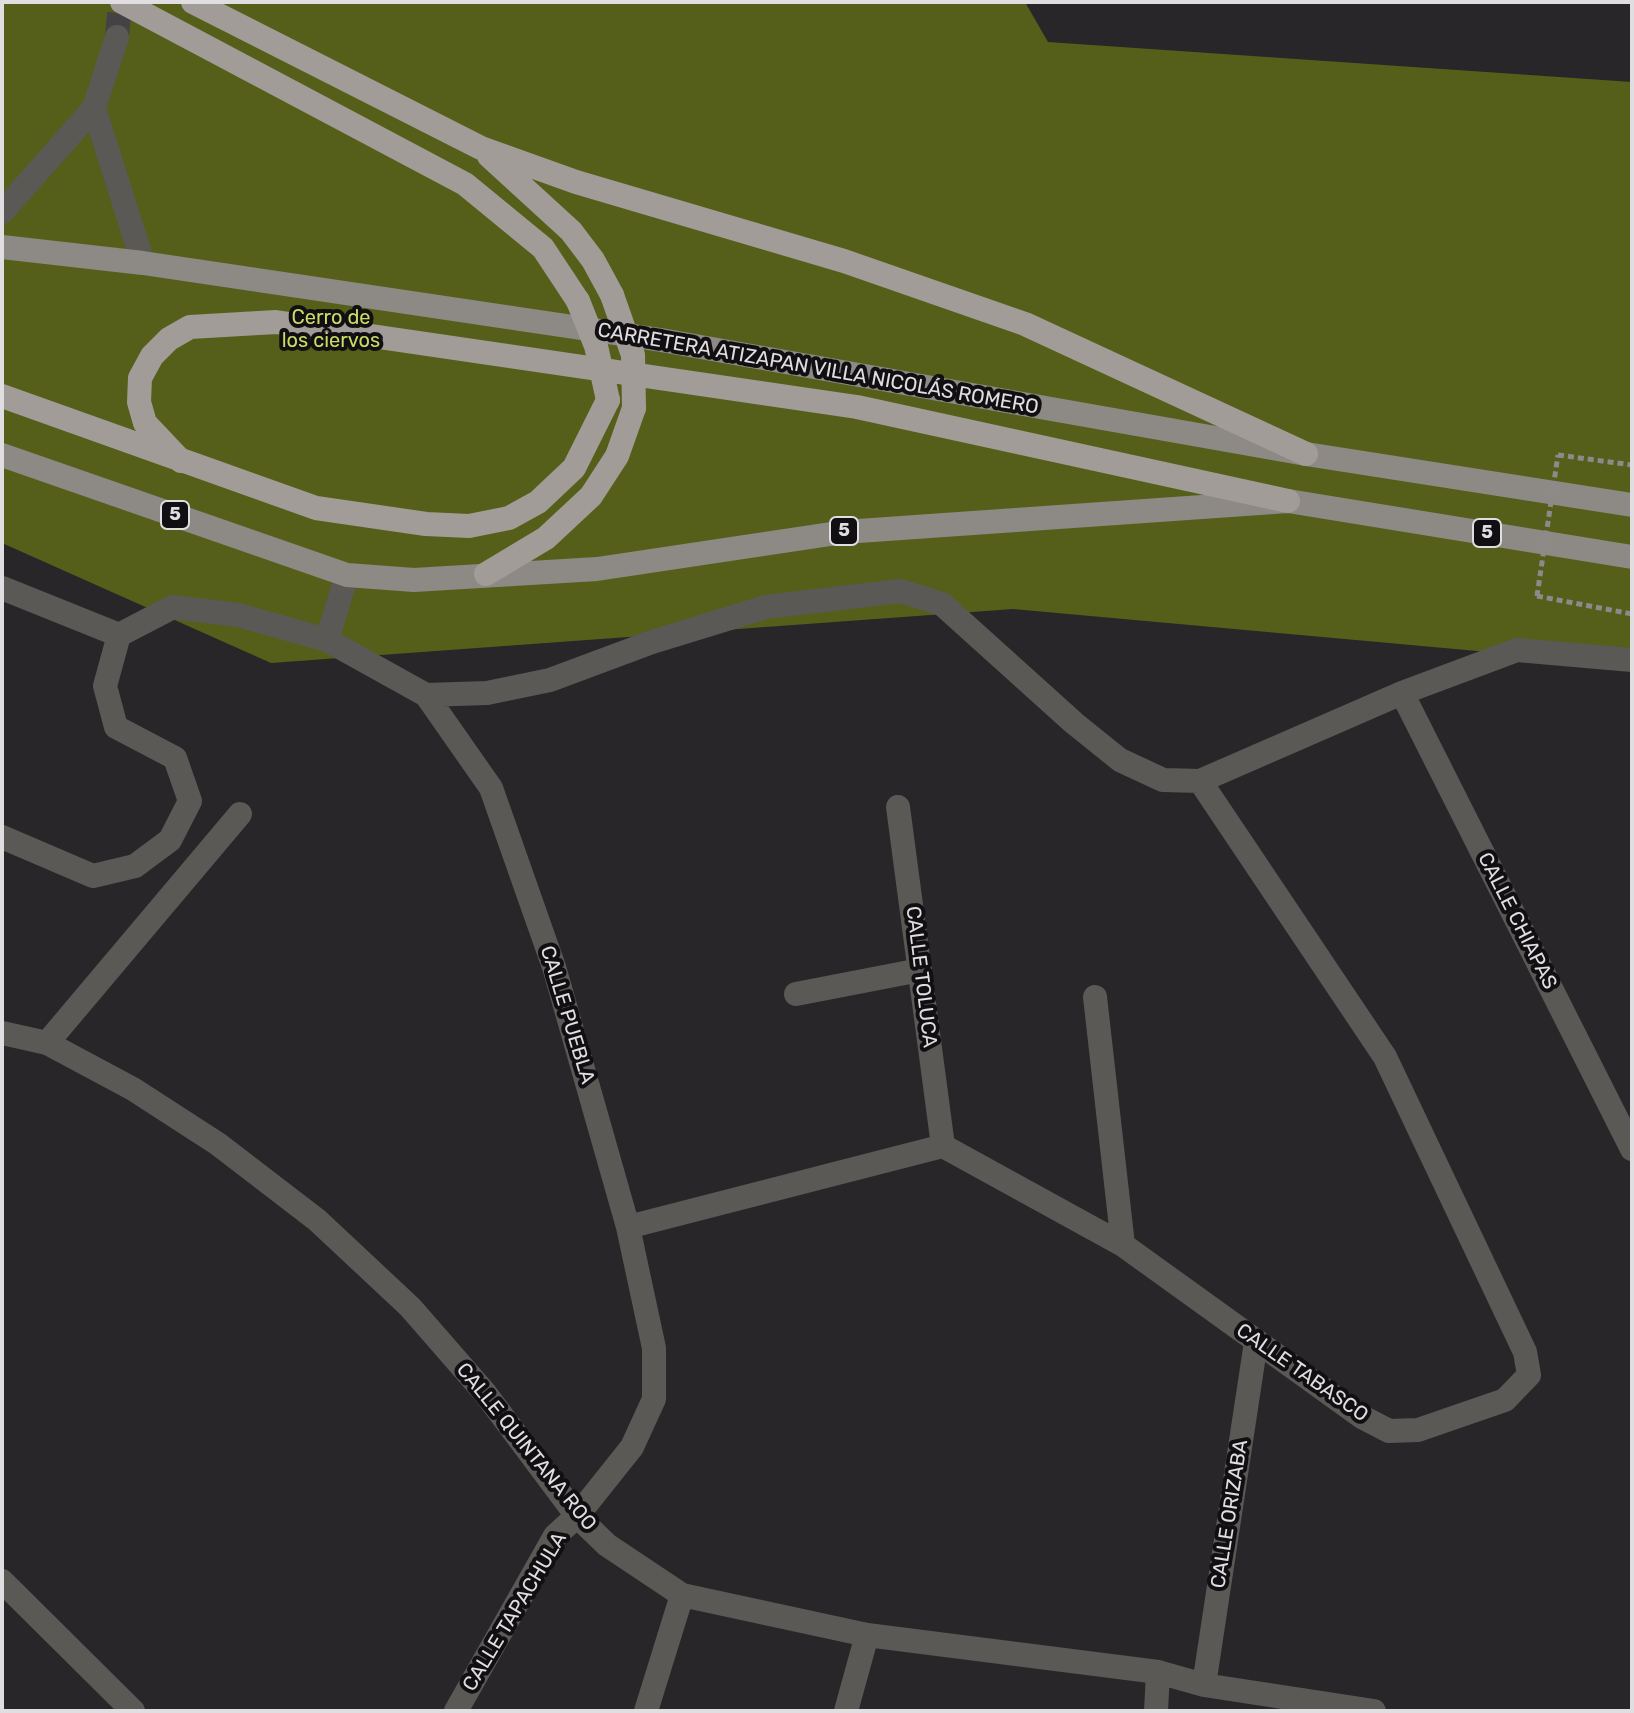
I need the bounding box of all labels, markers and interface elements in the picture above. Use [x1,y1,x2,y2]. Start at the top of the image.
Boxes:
park label: Cerro de los ciervos [282,306,380,353]
street label: CARRETERA ATIZAPAN VILLA NICOLÁS ROMERO [596,318,1040,420]
road number: 5 [161,501,189,529]
road number: 5 [830,517,858,545]
road number: 5 [1473,519,1501,547]
street label: CALLE CHIAPAS [1472,849,1562,993]
street label: CALLE TOLUCA [900,905,942,1049]
street label: CALLE PUEBLA [535,943,599,1087]
street label: CALLE TABASCO [1232,1319,1372,1427]
street label: CALLE QUINTANA ROO [451,1358,601,1536]
street label: CALLE ORIZABA [1206,1438,1254,1590]
street label: CALLE TAPACHULA [458,1528,572,1696]

